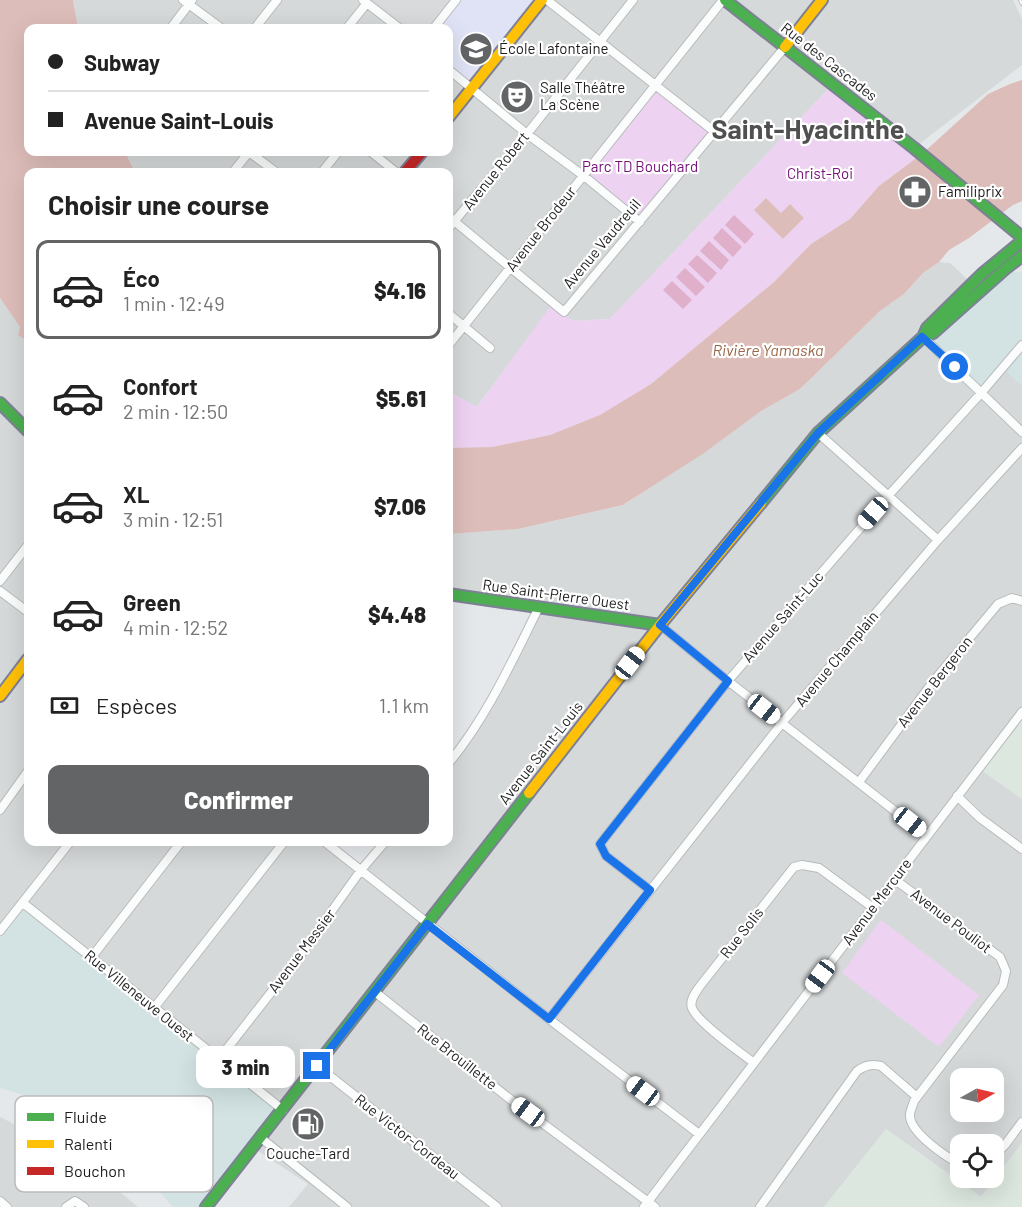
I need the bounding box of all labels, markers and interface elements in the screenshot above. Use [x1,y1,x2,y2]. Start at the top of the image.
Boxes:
street label: Rue des Cascades [778,18,881,104]
school or university icon: École Lafontaine [458,31,494,67]
place label: École Lafontaine [499,39,608,57]
text: Subway [84,49,160,75]
place label: Salle Théâtre La Scène [540,78,625,113]
theatre icon: Salle Théâtre La Scène [499,79,535,115]
text: Avenue Saint-Louis [84,107,274,133]
district label: Saint-Hyacinthe [712,112,904,144]
street label: Avenue Robert [458,128,532,213]
park label: Parc TD Bouchard [582,157,698,175]
park label: Christ-Roi [787,164,853,182]
pharmacy icon: Familiprix [897,174,933,210]
street label: Avenue Brodeur [501,182,579,275]
place label: Familiprix [938,182,1002,200]
text: Choisir une course [48,188,269,220]
street label: Avenue Vaudreuil [559,195,644,292]
icon: car [51,263,105,317]
text: Éco [123,265,160,291]
text: $4.16 [374,277,426,303]
text: 1 min · 12:49 [123,291,225,315]
water label: Rivière Yamaska [713,340,824,359]
route start [941,353,968,380]
icon: car [51,371,105,425]
text: Confort [123,373,198,399]
text: $5.61 [376,385,426,411]
text: 2 min · 12:50 [123,399,228,423]
icon: car [51,479,105,533]
text: XL [123,481,149,507]
text: $7.06 [374,493,426,519]
car [854,494,892,532]
text: 3 min · 12:51 [123,507,223,531]
street label: Avenue Saint-Luc [738,567,827,665]
street label: Rue Saint-Pierre Ouest [482,575,631,613]
icon: car [51,587,105,641]
text: Green [123,589,181,615]
text: $4.48 [368,601,426,627]
street label: Avenue Champlain [791,607,881,710]
text: 4 min · 12:52 [123,615,228,639]
street label: Avenue Bergeron [893,632,975,731]
car [612,643,648,683]
icon: cash [48,689,81,722]
car [744,691,784,727]
text: Espèces [96,692,177,718]
text: 1.1 km [379,693,429,717]
street label: Avenue Saint-Louis [494,697,586,808]
button: Confirmer [48,765,429,834]
car [890,804,930,840]
street label: Avenue Mercure [838,854,915,948]
street label: Avenue Pouliot [908,884,995,956]
street label: Rue Solis [716,903,767,961]
street label: Avenue Messier [264,904,339,996]
street label: Rue Villeneuve Ouest [81,946,198,1045]
car [802,956,838,996]
street label: Rue Brouillette [414,1019,501,1093]
callout: 3 min [197,1045,296,1087]
route end [303,1052,330,1079]
text: 3 min [222,1055,269,1079]
north arrow [950,1068,1004,1122]
map controls [950,1068,1004,1188]
car [623,1073,663,1109]
street label: Rue Victor-Cordeau [352,1090,464,1183]
car [508,1094,548,1130]
legend [15,1096,213,1192]
fuel station icon: Couche-Tard [290,1106,326,1142]
text: Fluide [64,1107,107,1126]
text: Ralenti [64,1134,113,1153]
button: locate [950,1134,1004,1188]
place label: Couche-Tard [266,1144,350,1162]
text: Bouchon [64,1161,126,1180]

